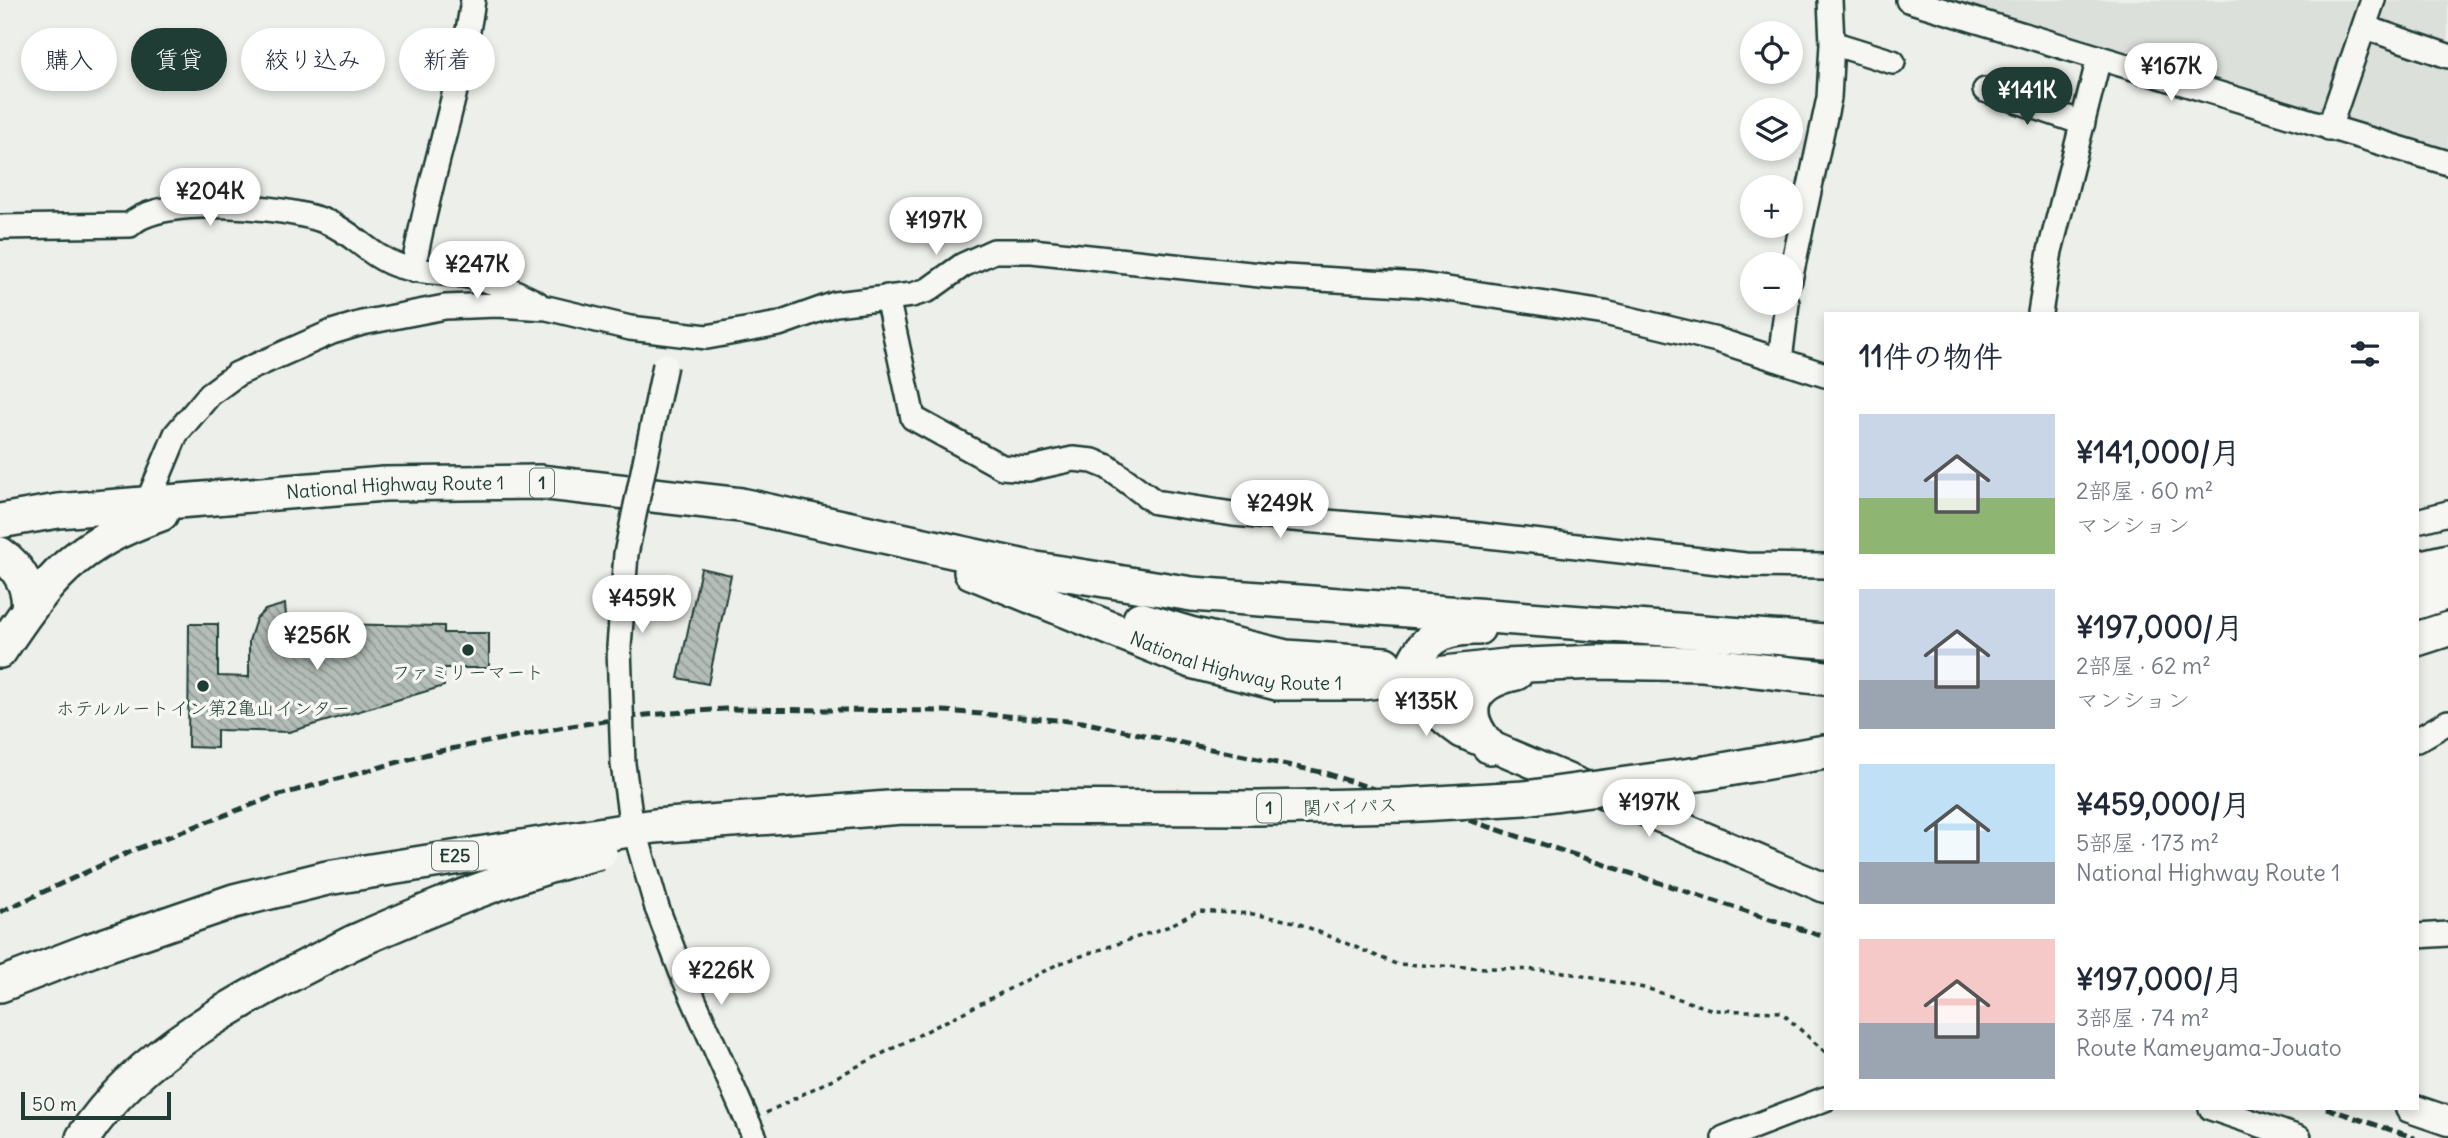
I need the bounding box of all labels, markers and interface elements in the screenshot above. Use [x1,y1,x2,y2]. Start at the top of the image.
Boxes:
map controls [1740,21,1803,315]
button: locate [1740,21,1803,84]
chip: 購入 [21,28,117,91]
chip: 賃貸 [131,28,227,91]
chip: 絞り込み [241,28,385,91]
chip: 新着 [399,28,495,91]
pin: ¥167K [2122,43,2220,103]
text: ¥167K [2140,51,2202,80]
pin: ¥141K [1978,68,2076,127]
text: ¥141K [1998,75,2057,104]
button: layers [1740,98,1803,161]
pin: ¥204K [161,168,259,228]
button: + [1740,175,1803,238]
text: ¥204K [176,176,244,205]
pin: ¥197K [887,198,985,257]
text: ¥197K [905,205,967,234]
pin: ¥247K [428,242,526,301]
text: ¥247K [445,249,509,278]
button: − [1740,252,1803,315]
icon: filters [2346,335,2384,373]
text: 11件の物件 [1859,337,2003,375]
text: ¥141,000/月 [2076,433,2241,471]
icon: home [1915,442,1999,526]
road number: 1 [530,468,554,498]
street label: National Highway Route 1 [285,470,504,504]
text: 2部屋 · 60 m² [2076,476,2213,505]
pin: ¥249K [1231,480,1329,540]
text: ¥249K [1247,488,1313,517]
text: マンション [2076,510,2190,539]
pin: ¥459K [593,576,691,635]
text: ¥459K [608,583,676,612]
text: ¥197,000/月 [2076,608,2244,646]
pin: ¥256K [268,612,366,672]
icon: home [1915,617,1999,701]
text: ¥256K [284,620,350,649]
street label: National Highway Route 1 [1127,626,1342,695]
marker: ファミリーマート [460,642,476,658]
text: 2部屋 · 62 m² [2076,651,2211,680]
place label: ファミリーマート [392,660,544,684]
marker: ホテルルートイン第2亀山インター [195,678,211,694]
pin: ¥135K [1377,678,1475,738]
text: マンション [2076,685,2190,714]
text: ¥135K [1394,686,1458,715]
place label: ホテルルートイン第2亀山インター [56,696,350,720]
pin: ¥197K [1600,780,1698,839]
text: ¥459,000/月 [2076,785,2251,823]
text: ¥197K [1618,787,1680,816]
street label: 関バイパス [1302,792,1398,820]
icon: home [1915,792,1999,876]
road number: 1 [1257,794,1281,822]
text: 5部屋 · 173 m² [2076,828,2219,857]
road number: E25 [432,842,478,870]
text: National Highway Route 1 [2076,858,2340,887]
pin: ¥226K [672,948,770,1007]
text: ¥226K [688,955,754,984]
text: ¥197,000/月 [2076,960,2244,998]
icon: home [1915,967,1999,1051]
text: 3部屋 · 74 m² [2076,1003,2209,1032]
text: Route Kameyama-Jouato [2076,1033,2342,1062]
scale bar [21,1089,172,1121]
text: 50 m [32,1092,77,1116]

